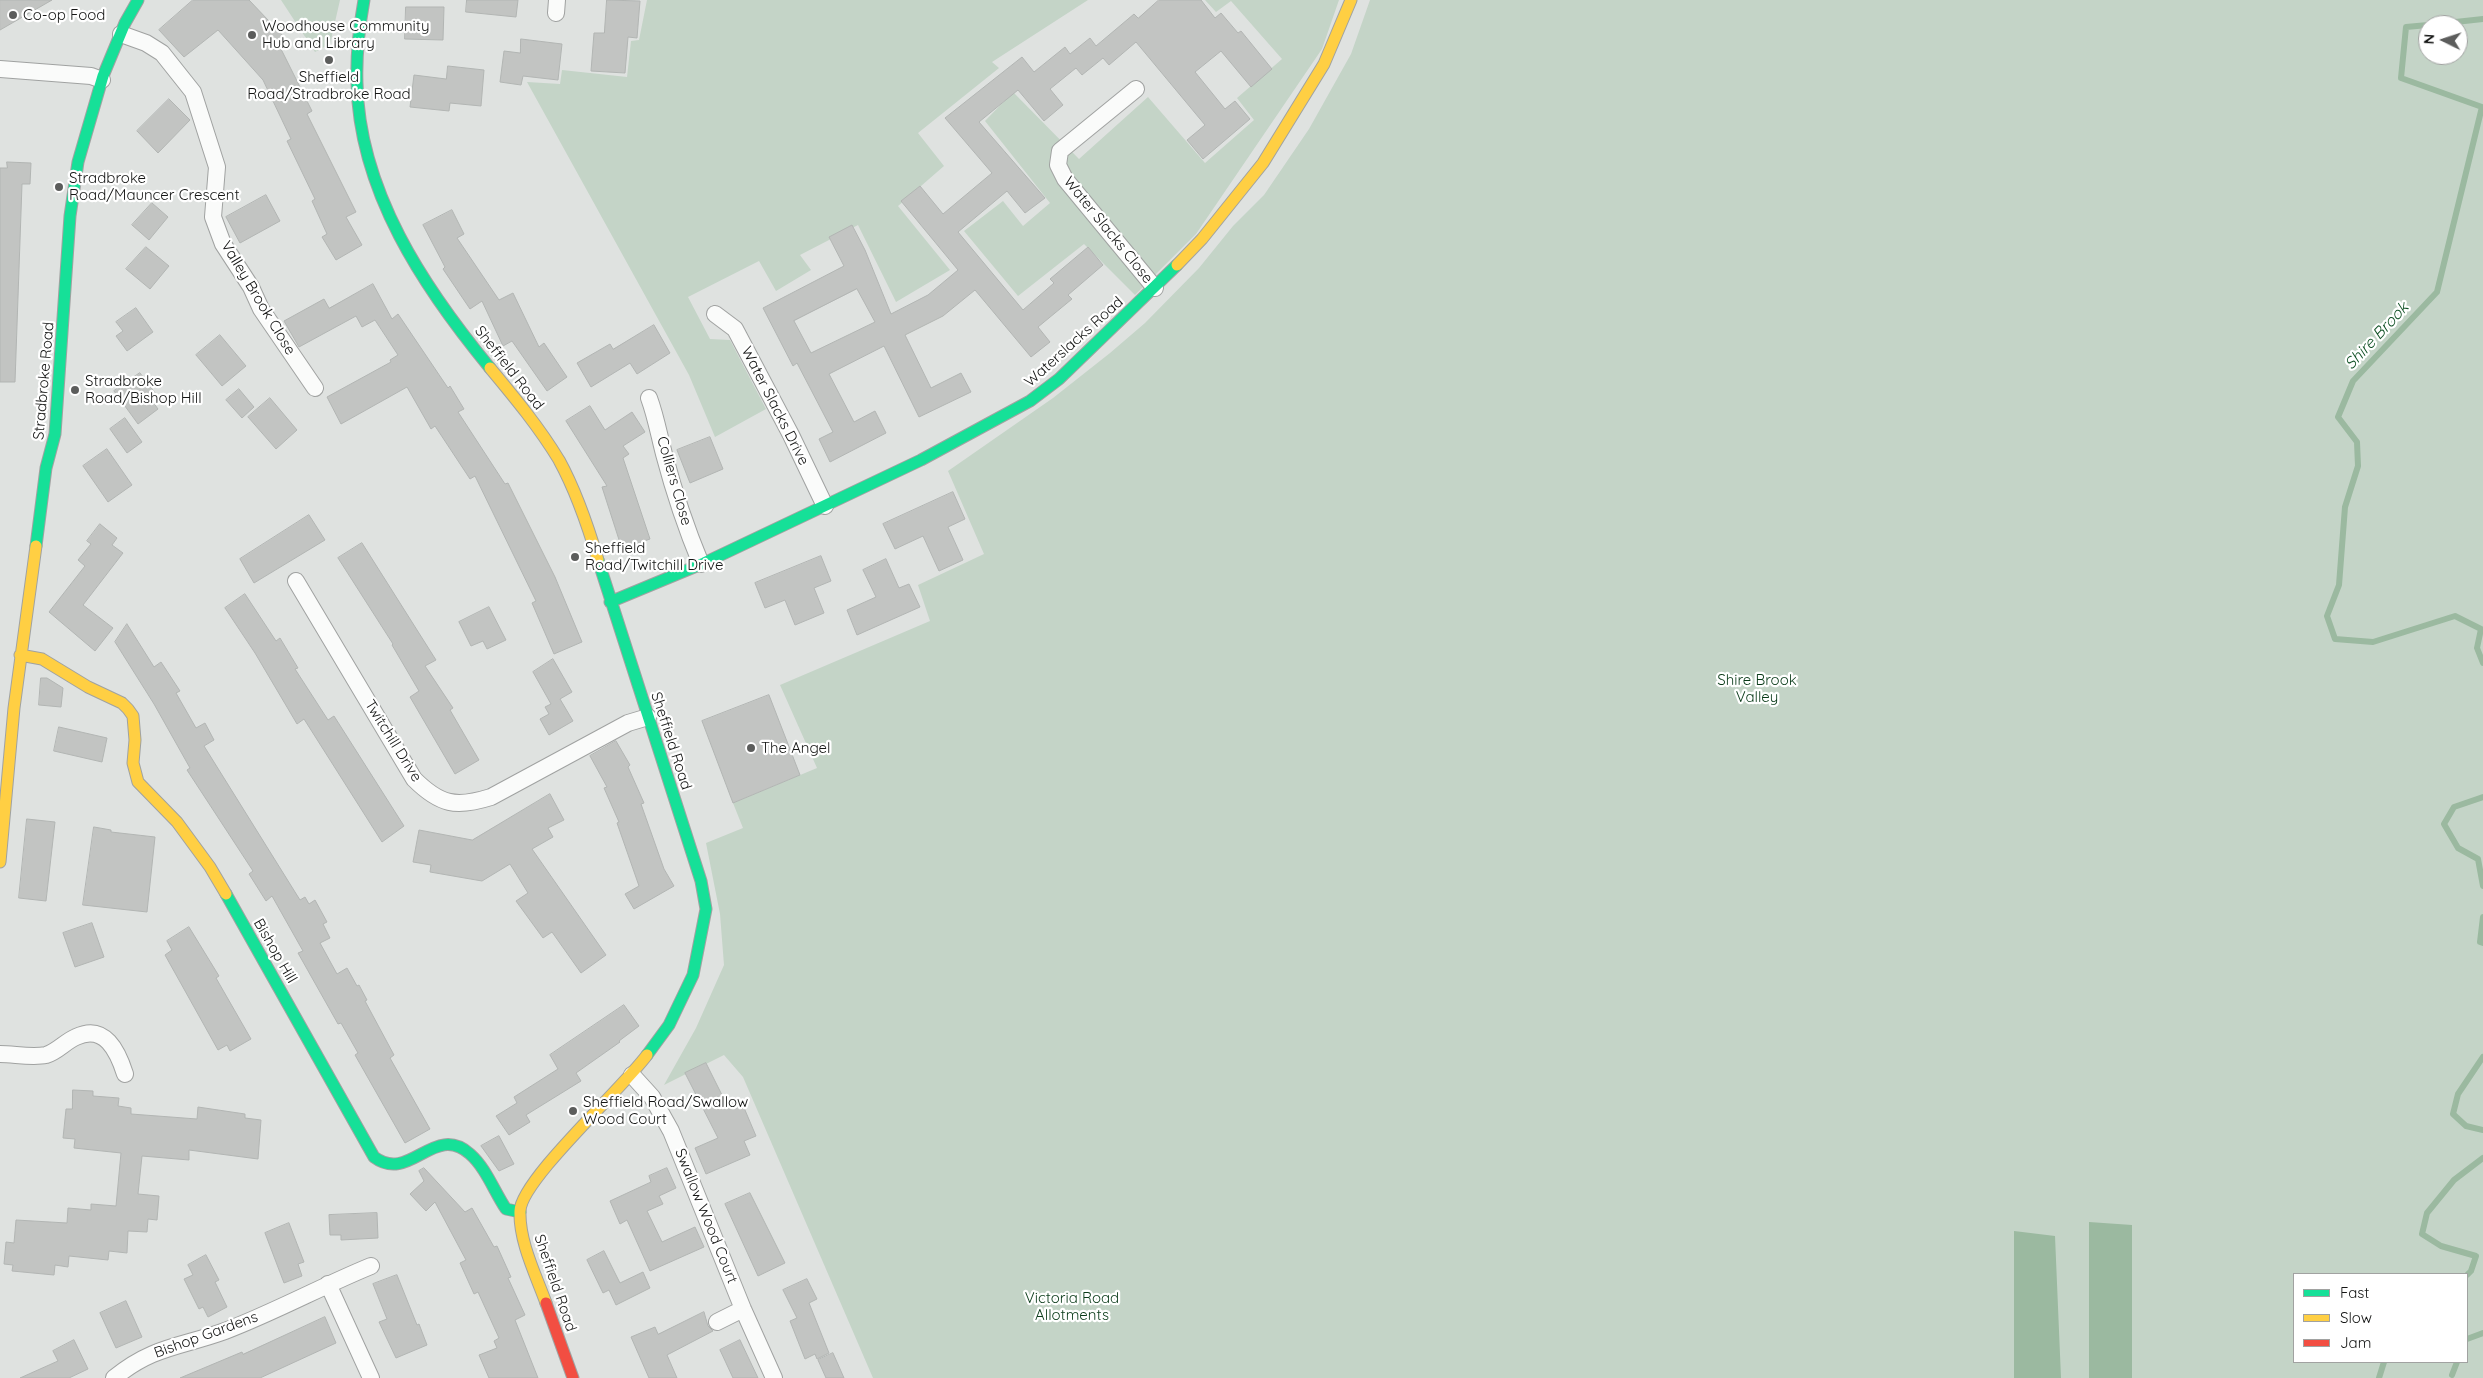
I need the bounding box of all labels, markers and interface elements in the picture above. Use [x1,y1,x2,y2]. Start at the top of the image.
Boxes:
place label: Co-op Food [23,6,105,24]
marker: Co-op Food [7,9,19,21]
north arrow [2418,15,2468,65]
place label: Woodhouse Community Hub and Library [262,17,429,52]
marker: Woodhouse Community Hub and Library [246,29,258,41]
text: N [2420,33,2438,45]
marker: Sheffield Road/Stradbroke Road [323,54,335,66]
place label: Sheffield Road/Stradbroke Road [247,68,411,103]
place label: Stradbroke Road/Mauncer Crescent [69,169,239,204]
street label: Water Slacks Close [1059,173,1157,287]
marker: Stradbroke Road/Mauncer Crescent [53,181,65,193]
street label: Valley Brook Close [217,238,299,358]
street label: Waterslacks Road [1021,293,1127,391]
water label: Shire Brook [2341,298,2413,374]
street label: Stradbroke Road [30,321,58,441]
street label: Sheffield Road [471,322,547,414]
street label: Water Slacks Drive [737,344,813,468]
place label: Stradbroke Road/Bishop Hill [85,372,202,407]
marker: Stradbroke Road/Bishop Hill [69,384,81,396]
street label: Colliers Close [653,434,695,528]
place label: Sheffield Road/Twitchill Drive [585,539,723,574]
marker: Sheffield Road/Twitchill Drive [569,551,581,563]
park label: Shire Brook Valley [1717,671,1797,706]
street label: Sheffield Road [647,690,695,792]
street label: Twitchill Drive [361,697,425,785]
place label: The Angel [761,739,831,757]
marker: The Angel [745,742,757,754]
street label: Bishop Hill [249,915,301,987]
place label: Sheffield Road/Swallow Wood Court [583,1093,748,1128]
marker: Sheffield Road/Swallow Wood Court [567,1105,579,1117]
street label: Swallow Wood Court [671,1146,741,1286]
street label: Sheffield Road [530,1232,580,1334]
legend [2293,1273,2468,1363]
text: Fast [2340,1283,2369,1302]
park label: Victoria Road Allotments [1025,1289,1119,1324]
street label: Bishop Gardens [152,1308,260,1362]
text: Slow [2340,1308,2372,1327]
text: Jam [2340,1333,2371,1352]

